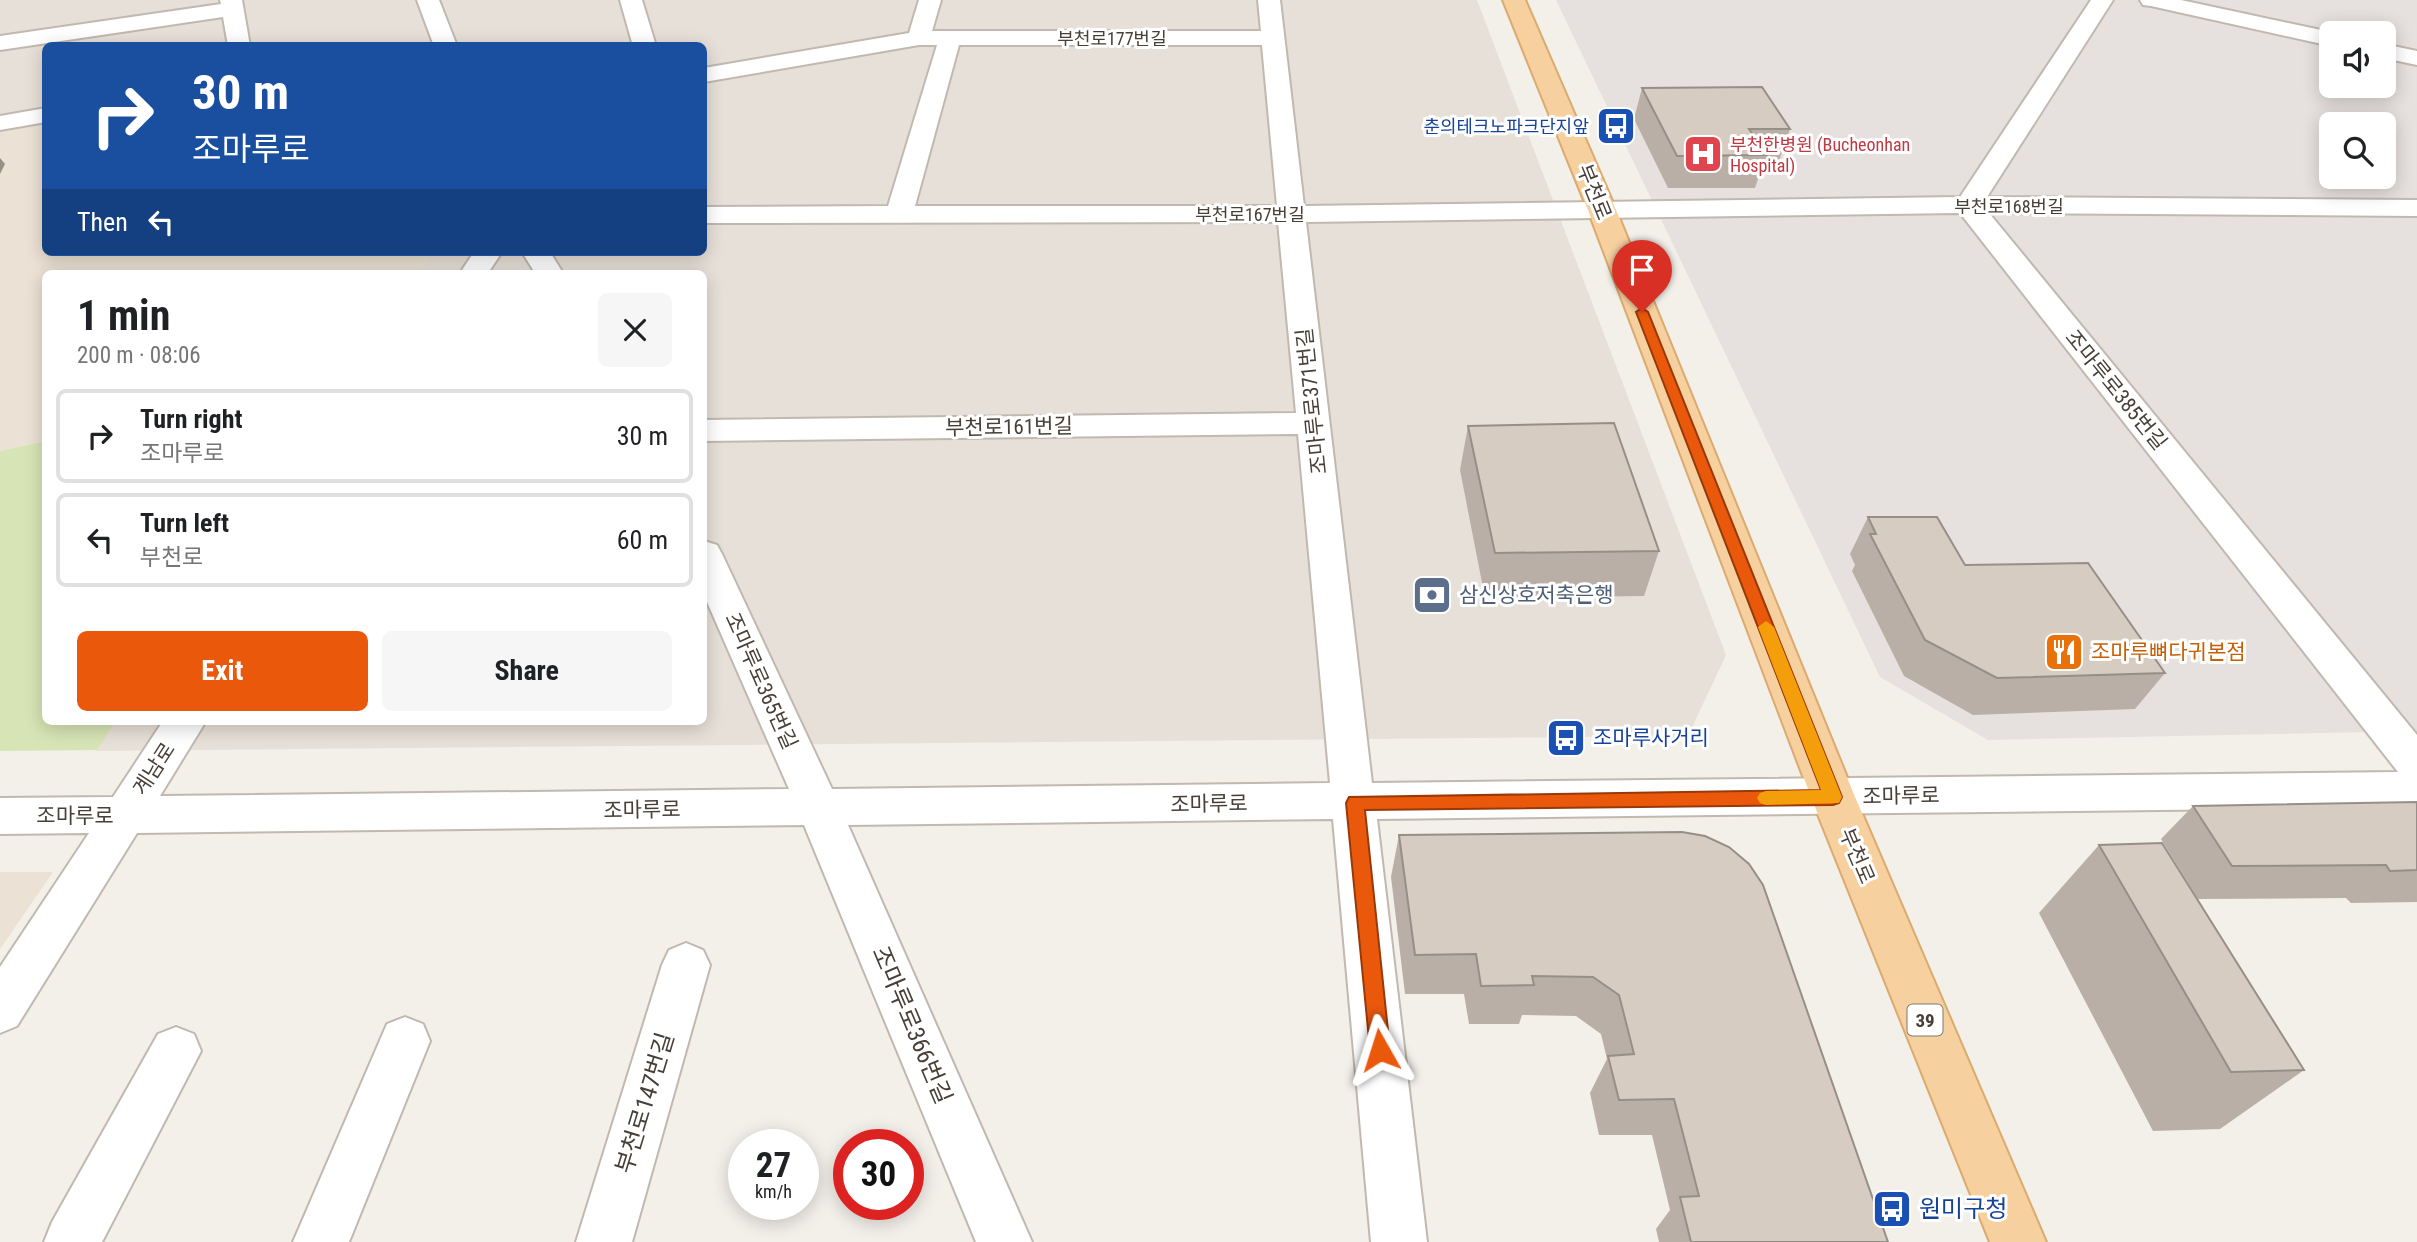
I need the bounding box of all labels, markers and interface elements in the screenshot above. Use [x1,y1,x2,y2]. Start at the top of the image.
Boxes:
map controls [2319,21,2396,189]
button: sound [2319,21,2396,98]
street label: 부천로177번길 [1057,28,1167,49]
text: 30 m [192,64,289,121]
icon: right [77,70,168,161]
bus stop icon: 춘의테크노파크단지앞 [1595,105,1637,147]
button: search [2319,112,2396,189]
place label: 춘의테크노파크단지앞 [1423,116,1589,137]
text: 조마루로 [192,130,310,168]
hospital icon: 부천한병원 (Bucheonhan Hospital) [1682,133,1724,175]
place label: 부천한병원 (Bucheonhan Hospital) [1730,134,1910,177]
street label: 부천로 [1572,161,1616,223]
street label: 부천로168번길 [1954,196,2064,217]
icon: left [142,203,180,241]
street label: 부천로167번길 [1195,204,1305,225]
text: Then [77,207,128,237]
pin [1612,240,1672,312]
icon: arrive [1623,251,1661,289]
text: 1 min [77,291,170,340]
button: close [598,293,672,367]
street label: 조마루로385번길 [2060,325,2172,455]
street label: 조마루로371번길 [1292,327,1332,475]
text: 200 m · 08:06 [77,342,201,369]
text: Turn right [140,404,242,434]
street label: 부천로161번길 [945,414,1073,440]
icon: right [81,417,119,455]
text: 30 m [617,421,668,451]
text: 조마루로 [140,440,225,467]
text: Turn left [140,508,229,538]
icon: left [81,521,119,559]
text: 60 m [617,525,668,555]
text: 부천로 [140,544,203,571]
bank icon: 삼신상호저축은행 [1411,574,1453,616]
place label: 삼신상호저축은행 [1459,583,1614,607]
street label: 조마루로365번길 [720,609,802,753]
button: Exit [77,631,368,711]
button: Share [382,631,672,711]
restaurant icon: 조마루뼈다귀본점 [2043,631,2085,673]
place label: 조마루뼈다귀본점 [2091,640,2246,664]
bus stop icon: 조마루사거리 [1545,717,1587,759]
place label: 조마루사거리 [1593,726,1709,750]
street label: 계남로 [128,738,180,800]
street label: 조마루로 [1862,783,1940,809]
street label: 조마루로 [1170,791,1248,817]
street label: 조마루로 [603,797,681,823]
street label: 조마루로 [36,804,114,828]
street label: 부천로 [1835,825,1879,887]
street label: 조마루로366번길 [866,942,958,1108]
road number: 39 [1908,1004,1942,1036]
position arrow [1343,1013,1417,1087]
street label: 부천로147번길 [610,1029,680,1177]
speed limit sign: 30 [833,1129,924,1220]
text: 27 [756,1145,791,1186]
text: km/h [755,1181,792,1202]
bus stop icon: 원미구청 [1871,1188,1913,1230]
place label: 원미구청 [1919,1195,2007,1223]

